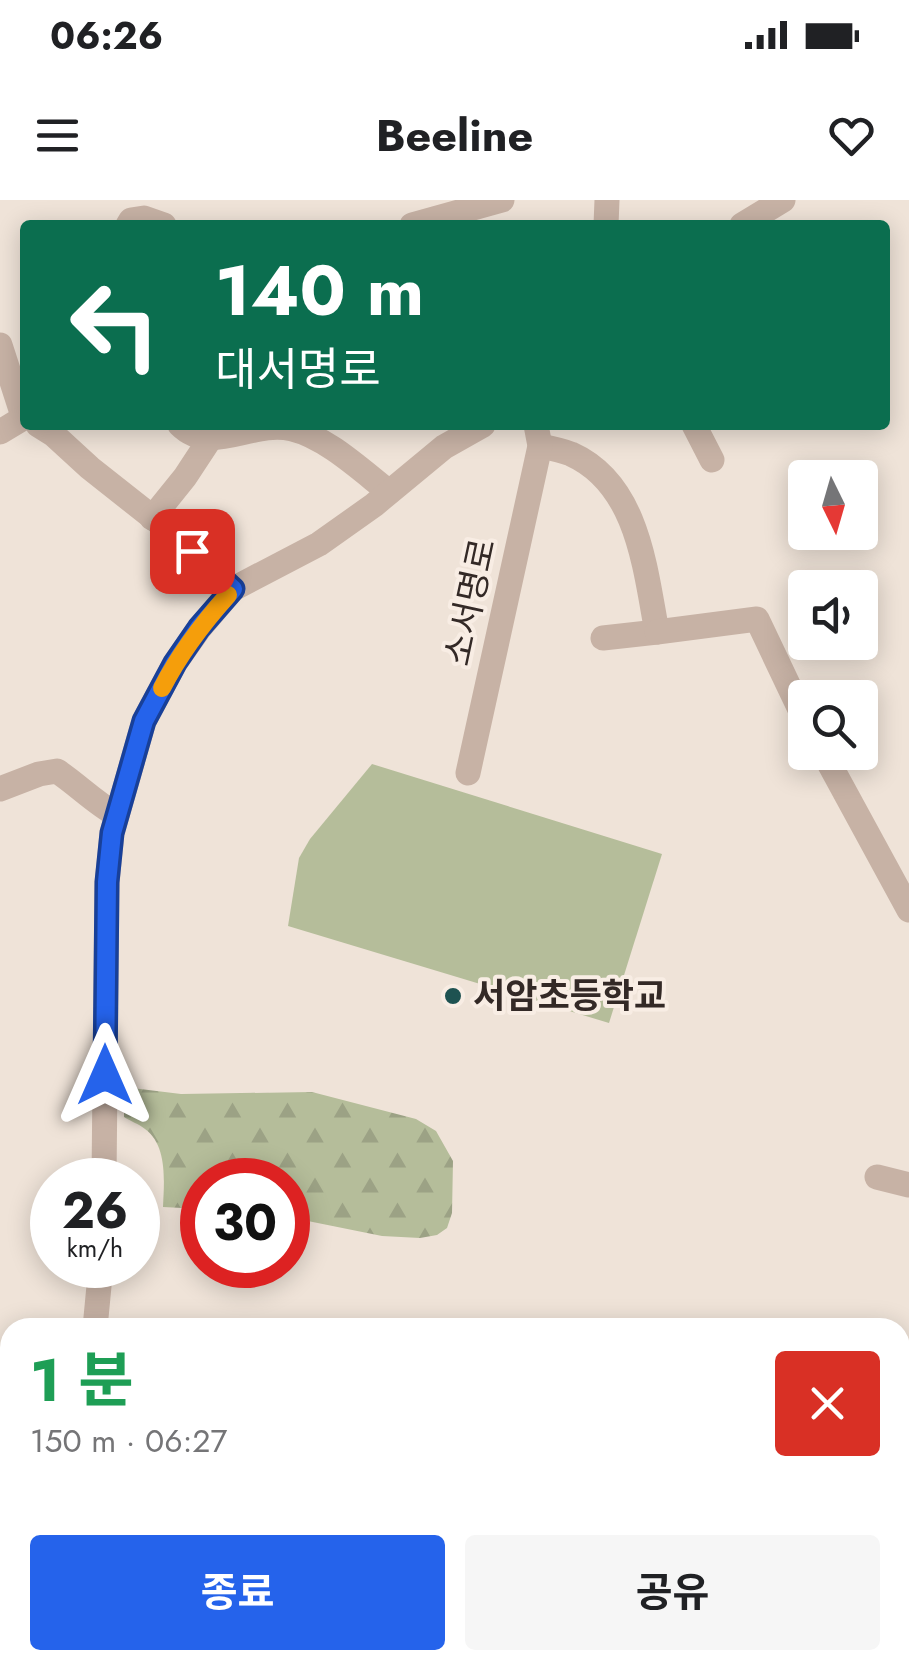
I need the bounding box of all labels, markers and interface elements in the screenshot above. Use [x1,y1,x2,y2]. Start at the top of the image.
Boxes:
text: 06:26 [50,8,163,63]
text: Beeline [376,103,533,168]
icon: menu [30,108,85,163]
icon: heart [824,108,879,163]
text: 140 m [215,240,424,341]
icon: left [50,260,180,390]
text: 대서명로 [215,337,381,402]
north arrow [788,460,878,550]
map controls [788,460,878,770]
pin [150,509,235,594]
icon: arrive [165,524,220,579]
street label: 소서명로 [432,534,508,670]
button: sound [788,570,878,660]
button: search [788,680,878,770]
place label: 서암초등학교 [473,971,666,1021]
marker: 서암초등학교 [442,985,464,1007]
position arrow [53,1023,157,1127]
speed limit sign: 30 [180,1158,310,1288]
text: 26 [62,1174,128,1247]
text: km/h [67,1230,123,1266]
text: 1 분 [30,1337,134,1424]
button: close [775,1351,880,1456]
text: 150 m · 06:27 [30,1418,227,1464]
button: 종료 [30,1535,445,1650]
button: 공유 [465,1535,880,1650]

